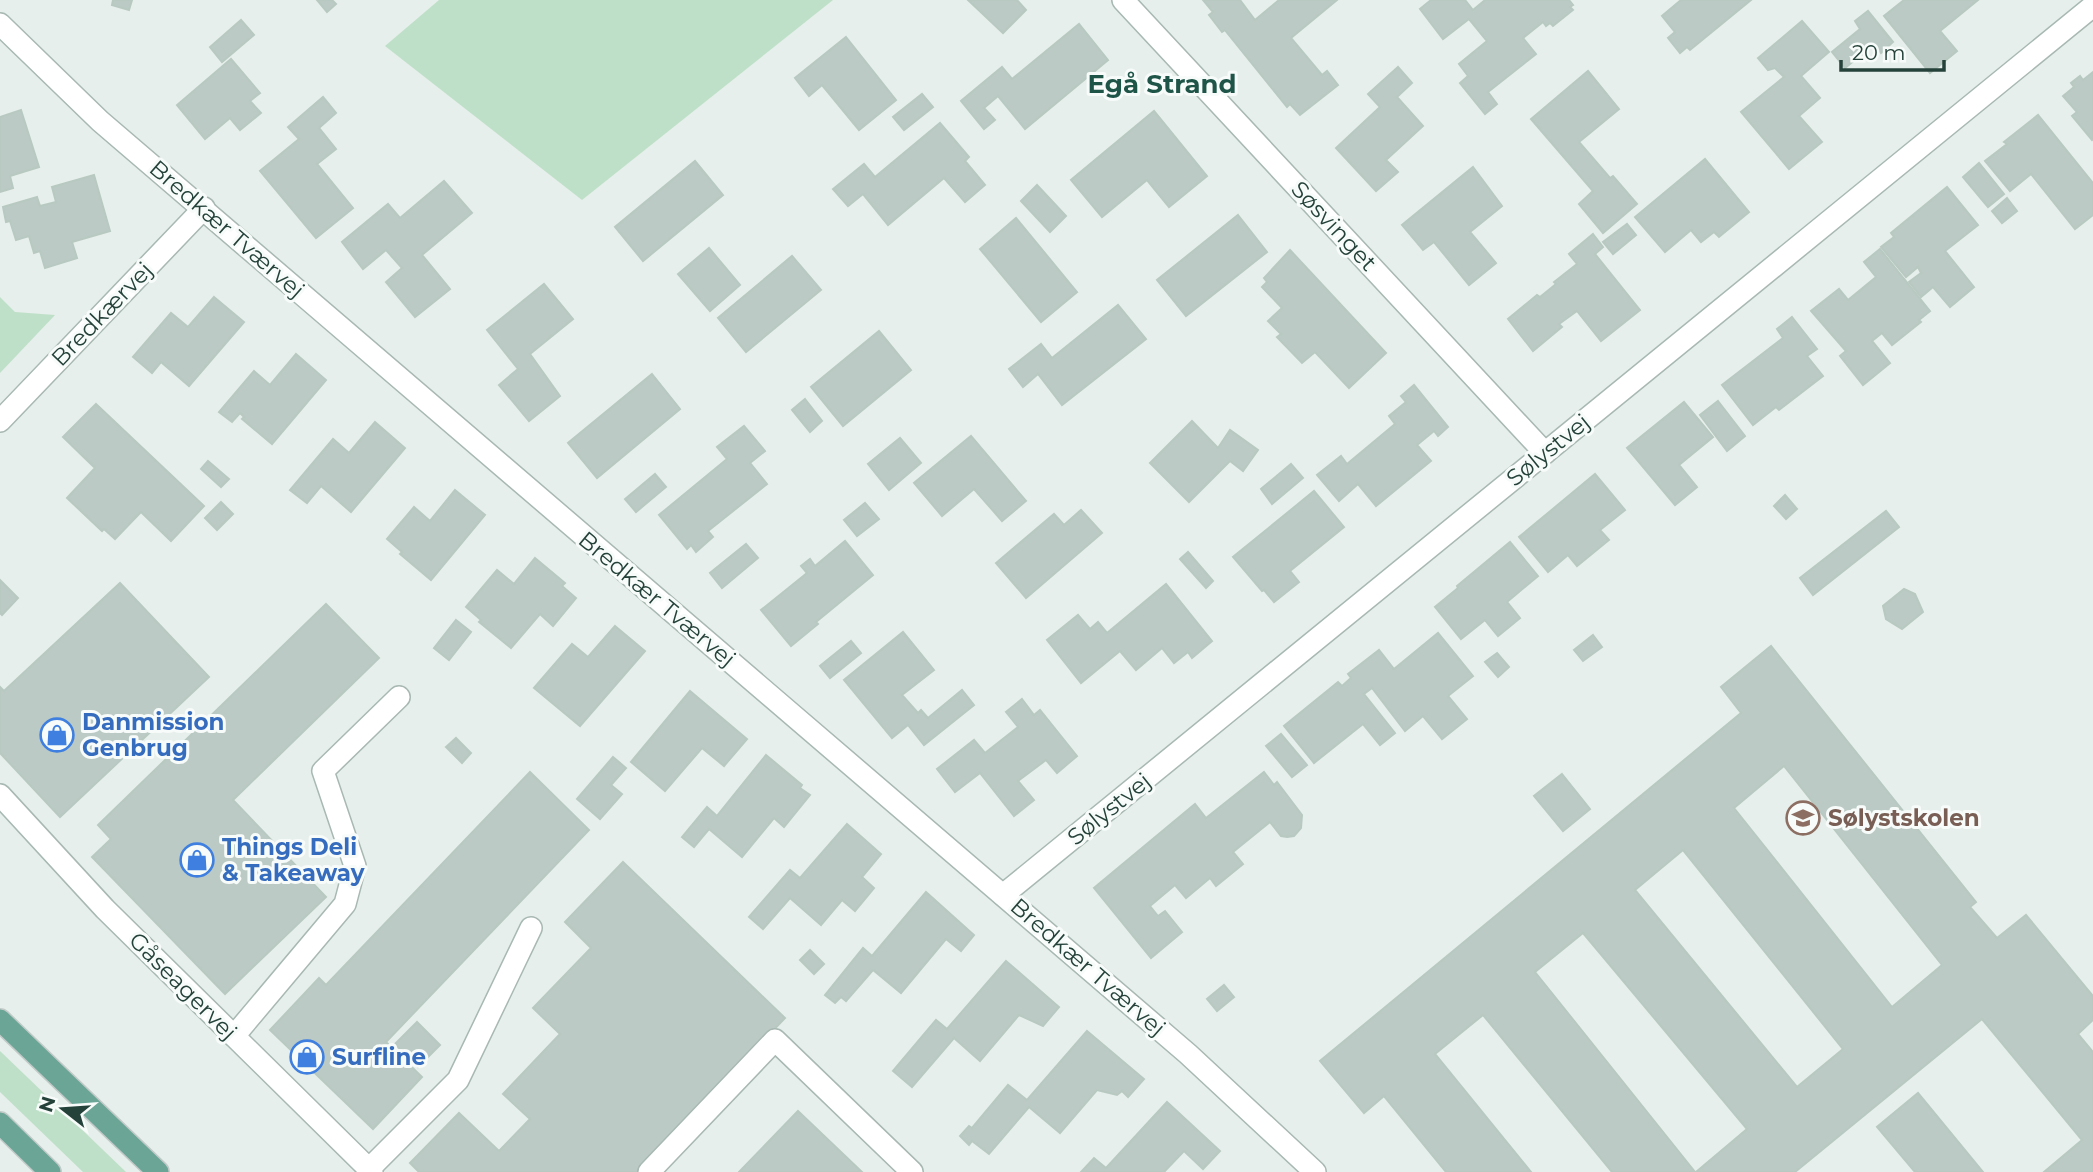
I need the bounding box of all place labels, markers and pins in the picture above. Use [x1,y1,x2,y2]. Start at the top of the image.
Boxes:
place label: Danmission Genbrug [82,708,224,762]
shop icon: Danmission Genbrug [38,716,76,754]
school or university icon: Sølystskolen [1784,799,1822,837]
place label: Sølystskolen [1828,804,1980,832]
place label: Things Deli & Takeaway [222,833,365,887]
shop icon: Things Deli & Takeaway [178,841,216,879]
shop icon: Surfline [288,1038,326,1076]
place label: Surfline [332,1043,426,1071]

